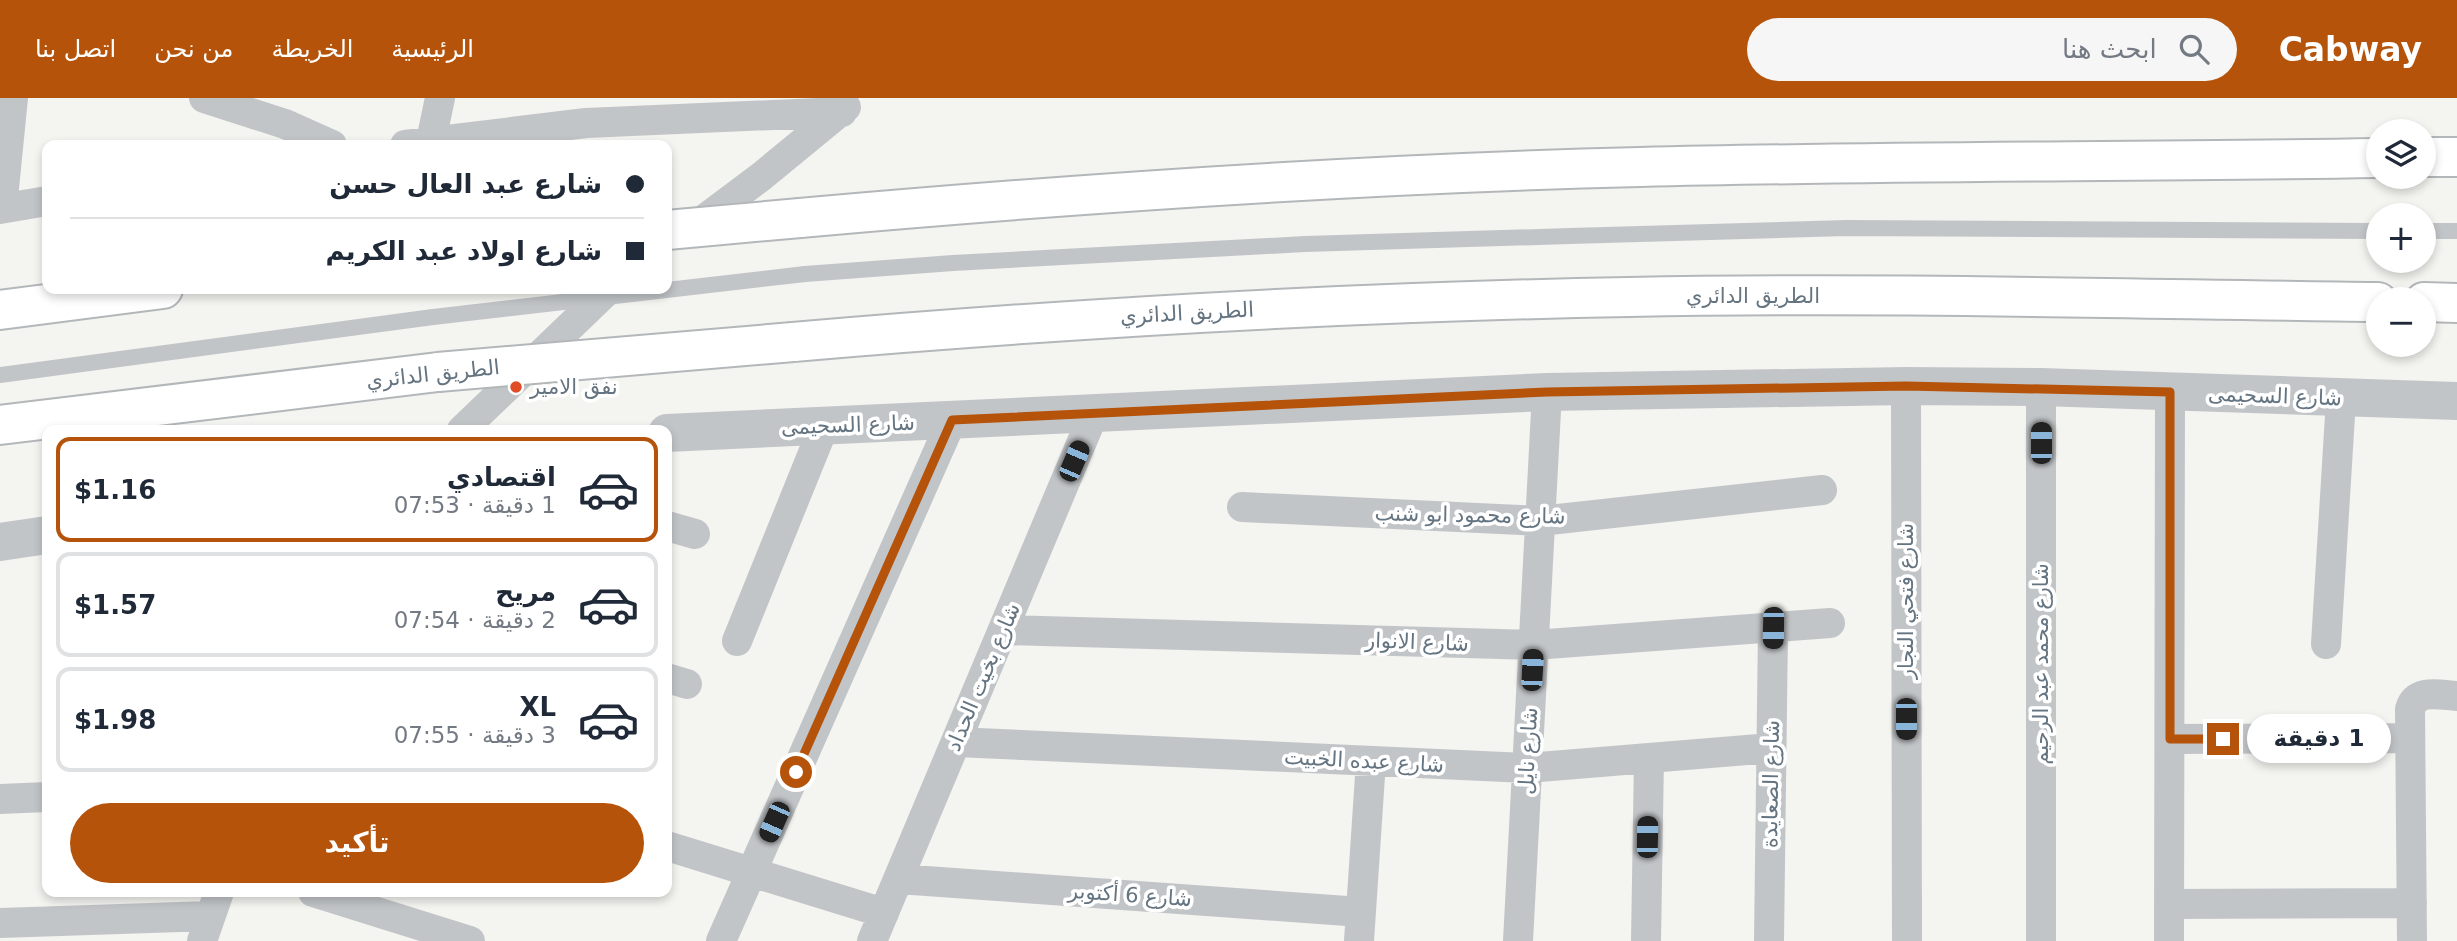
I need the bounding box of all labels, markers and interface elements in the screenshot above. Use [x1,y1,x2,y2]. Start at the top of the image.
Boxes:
search box [1747,18,2237,81]
icon: search [2175,30,2213,68]
text: Cabway [2279,30,2422,69]
text: ابحث هنا [2062,34,2157,64]
text: اتصل بنا [35,35,116,63]
text: من نحن [154,35,233,63]
text: الخريطة [271,35,353,63]
text: الرئيسية [391,35,474,63]
map controls [2366,119,2436,357]
button: layers [2366,119,2436,189]
text: شارع عبد العال حسن [329,169,602,199]
button: + [2366,203,2436,273]
text: شارع اولاد عبد الكريم [325,236,602,266]
street label: الطريق الدائري [1686,284,1820,308]
button: − [2366,287,2436,357]
street label: الطريق الدائري [1119,298,1255,328]
street label: الطريق الدائري [365,355,501,393]
place label: نفق الامير [529,375,618,399]
marker: نفق الامير [508,379,524,395]
street label: شارع السحيمى [2208,382,2342,410]
street label: شارع السحيمى [781,411,915,439]
car [2031,422,2052,464]
car [1057,438,1092,484]
icon: car [577,458,640,521]
text: اقتصادي [447,462,556,492]
text: $1.16 [74,475,156,505]
text: 1 دقيقة · 07:53 [394,492,556,518]
street label: شارع محمود ابو شنب [1374,501,1566,529]
street label: شارع فتحي النجار [1894,523,1918,680]
street label: شارع محمد عبد الرحيم [2029,563,2054,765]
icon: car [577,573,640,636]
text: مريح [495,577,556,607]
text: $1.57 [74,590,156,620]
street label: شارع بخيت الحداد [941,599,1025,755]
text: 2 دقيقة · 07:54 [394,607,556,633]
car [1763,607,1784,649]
street label: شارع الانوار [1364,628,1469,656]
car [1521,648,1544,692]
icon: car [577,688,640,751]
text: XL [519,692,556,722]
car [1896,698,1917,740]
text: $1.98 [74,705,156,735]
street label: شارع نايل [1514,707,1542,795]
callout: 1 دقيقة [2248,714,2391,764]
street label: شارع الصعايدة [1758,720,1784,848]
text: 3 دقيقة · 07:55 [394,722,556,748]
route end [2207,723,2239,755]
text: 1 دقيقة [2274,725,2364,751]
street label: شارع عبده الخبيت [1283,745,1445,777]
route start [780,756,812,788]
car [756,799,793,845]
button: تأكيد [70,803,644,883]
car [1637,816,1658,858]
street label: شارع 6 أكتوبر [1066,877,1193,911]

